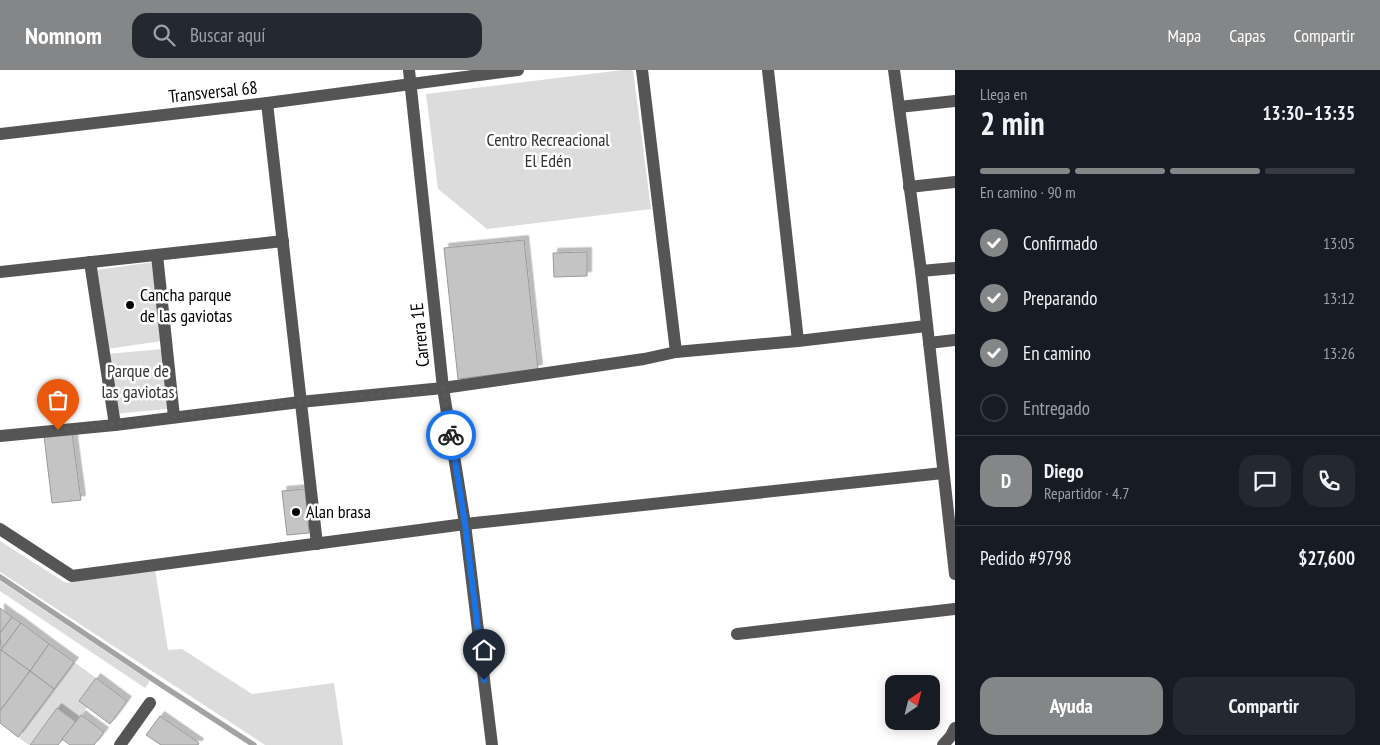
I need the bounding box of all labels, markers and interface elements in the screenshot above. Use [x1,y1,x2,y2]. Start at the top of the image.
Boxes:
search box [132,13,482,58]
text: Nomnom [25,20,102,51]
icon: search [150,21,178,49]
text: Buscar aquí [190,23,265,47]
text: Mapa [1168,24,1201,47]
text: Capas [1229,24,1266,47]
text: Compartir [1294,24,1355,47]
street label: Transversal 68 [167,75,259,108]
text: Llega en [980,84,1027,104]
text: 13:30–13:35 [1262,101,1355,125]
text: 2 min [980,102,1045,144]
park label: Centro Recreacional El Edén [486,128,610,172]
text: En camino · 90 m [980,182,1076,202]
icon: check [980,229,1008,257]
text: Confirmado [1023,231,1098,255]
text: 13:05 [1323,233,1355,253]
place label: Cancha parque de las gaviotas [140,283,232,327]
icon: check [980,284,1008,312]
text: Preparando [1023,286,1098,310]
text: 13:12 [1323,288,1355,308]
marker: Cancha parque de las gaviotas [124,299,136,311]
street label: Carrera 1E [405,302,434,368]
icon: check [980,339,1008,367]
text: En camino [1023,341,1091,365]
text: 13:26 [1323,343,1355,363]
park label: Parque de las gaviotas [101,359,175,403]
pin [37,379,79,430]
icon: bag [44,386,72,414]
text: Entregado [1023,396,1090,420]
courier [426,410,476,460]
icon: bike [437,421,465,449]
button: chat [1239,455,1291,507]
button: phone [1303,455,1355,507]
text: Diego [1044,459,1083,483]
text: D [1001,469,1011,493]
text: Repartidor · 4.7 [1044,483,1129,503]
place label: Alan brasa [306,500,371,523]
marker: Alan brasa [290,506,302,518]
text: Pedido #9798 [980,546,1071,570]
text: $27,600 [1298,546,1355,570]
pin [463,629,505,680]
icon: home [470,636,498,664]
north arrow [885,675,940,730]
map controls [885,675,940,730]
button: Ayuda [980,677,1163,735]
button: Compartir [1173,677,1355,735]

